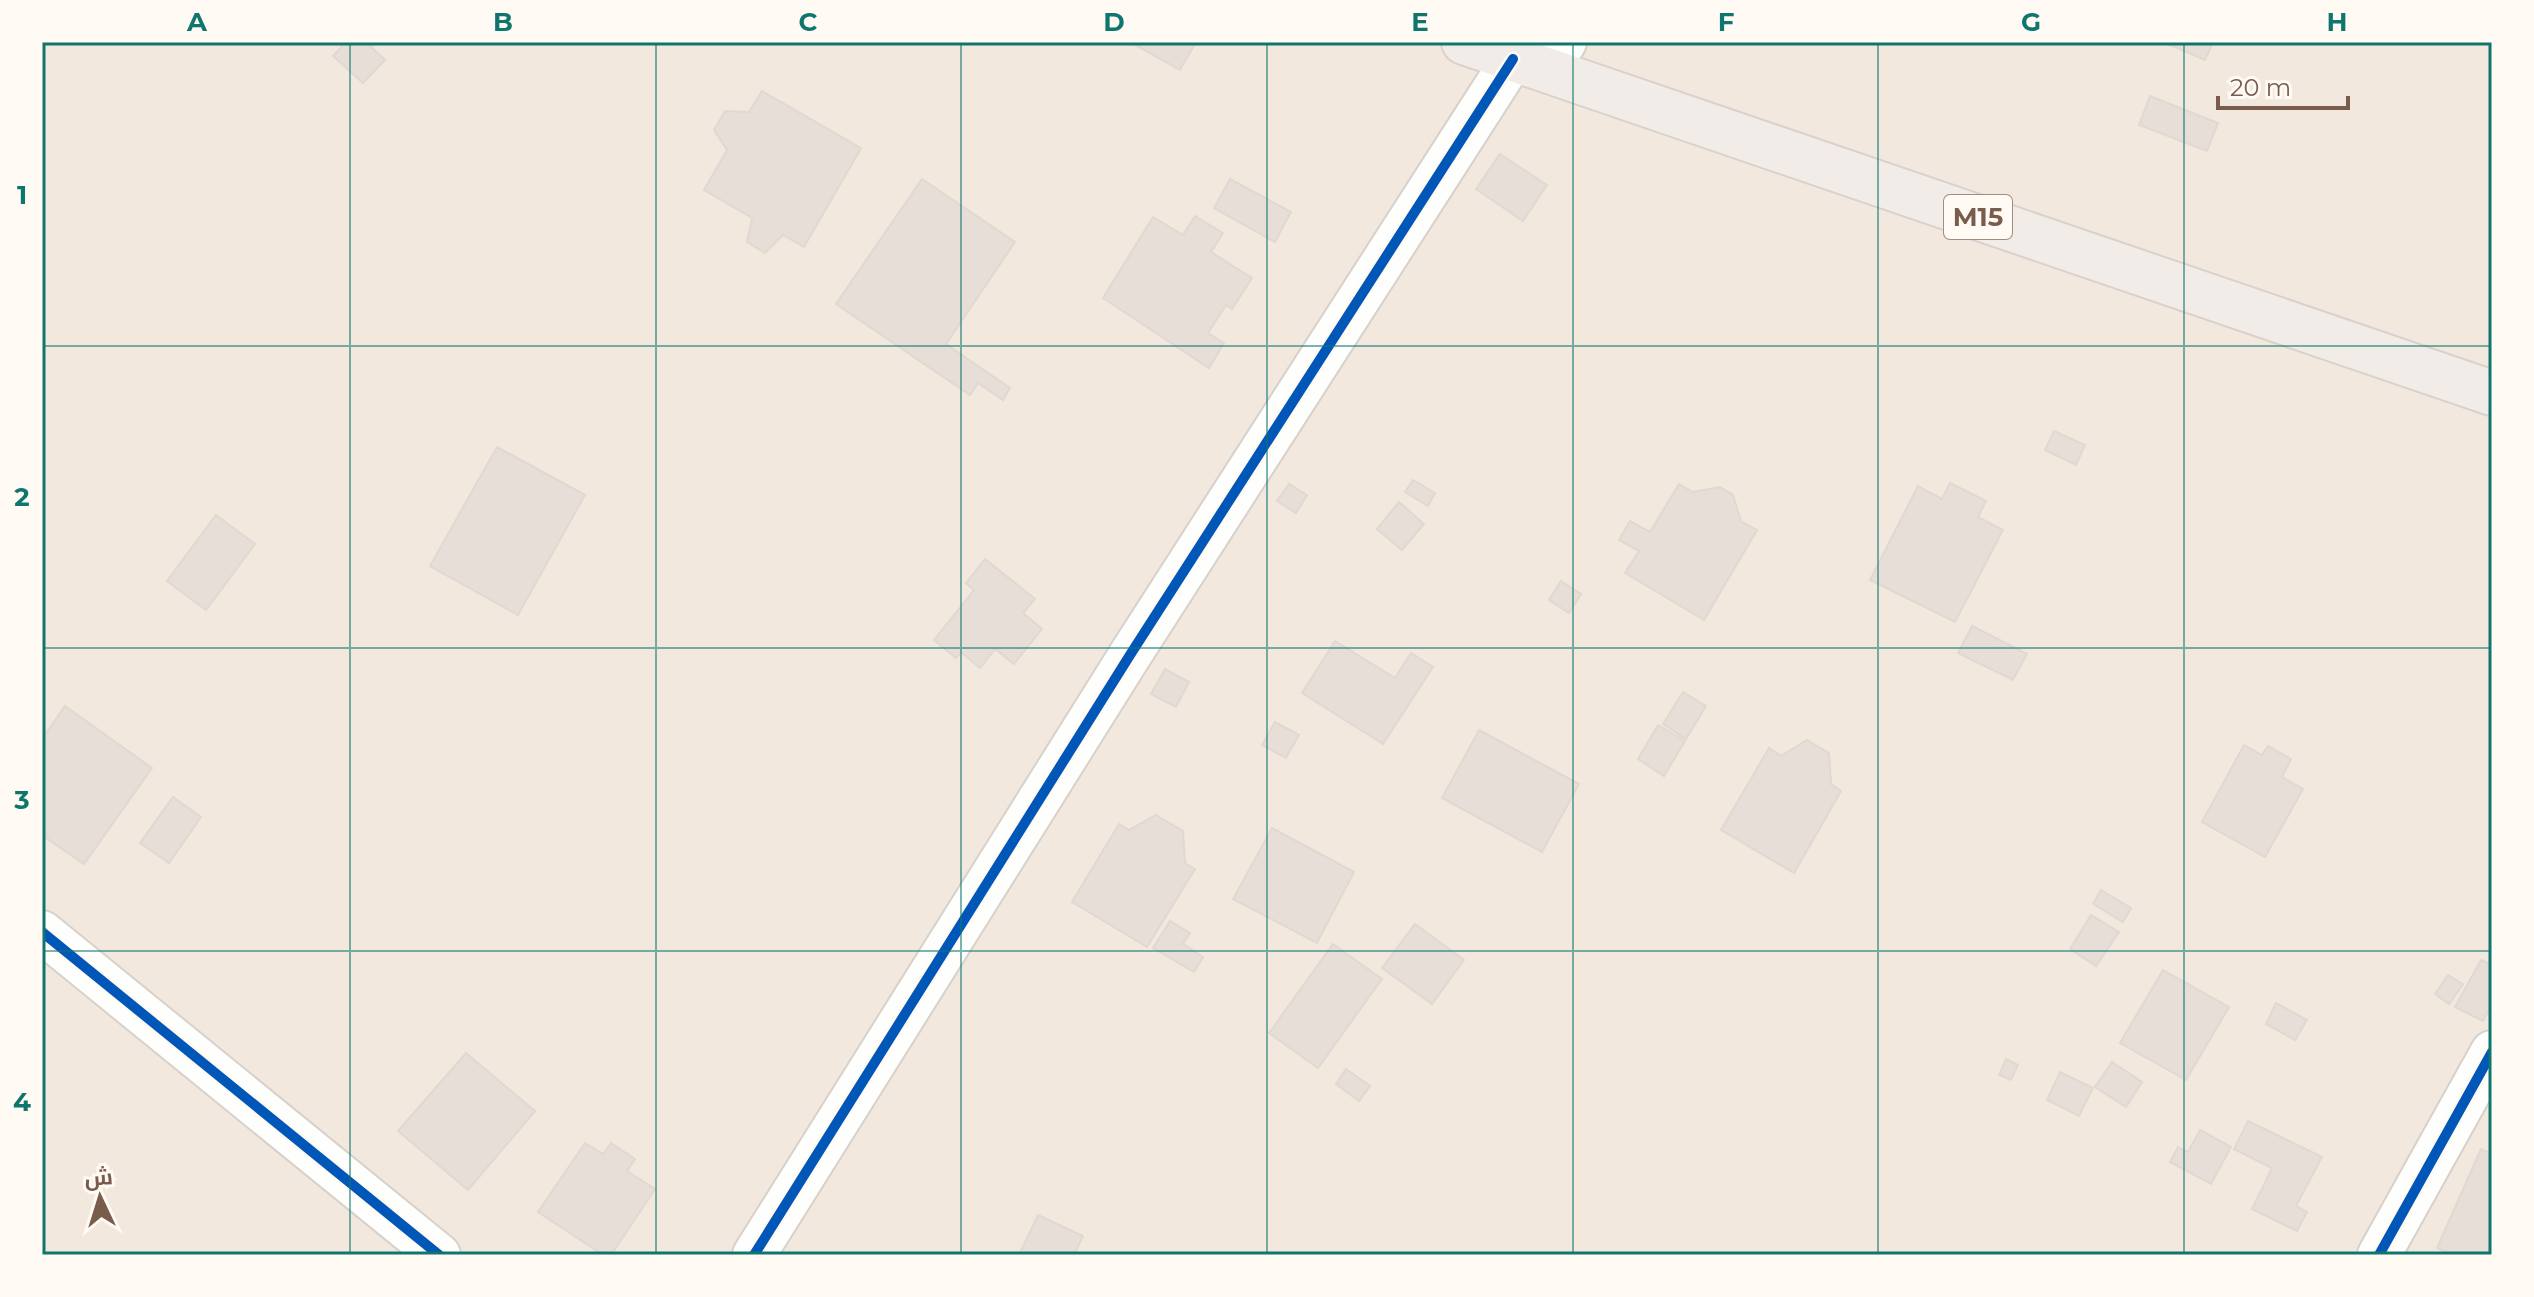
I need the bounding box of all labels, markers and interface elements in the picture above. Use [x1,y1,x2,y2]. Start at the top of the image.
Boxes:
text: A [186,6,208,38]
text: B [493,6,513,38]
text: C [799,6,818,38]
text: D [1103,6,1125,38]
text: E [1411,6,1429,38]
text: F [1718,6,1734,38]
text: G [2021,6,2041,38]
text: H [2326,6,2348,38]
scale bar [2218,60,2348,110]
text: 20 m [2230,73,2291,102]
text: 1 [17,179,27,211]
road number: M15 [1944,195,2012,239]
text: 2 [14,481,30,513]
text: 3 [13,784,30,816]
text: 4 [13,1086,31,1118]
north arrow [60,1157,140,1237]
text: ش [84,1163,114,1192]

